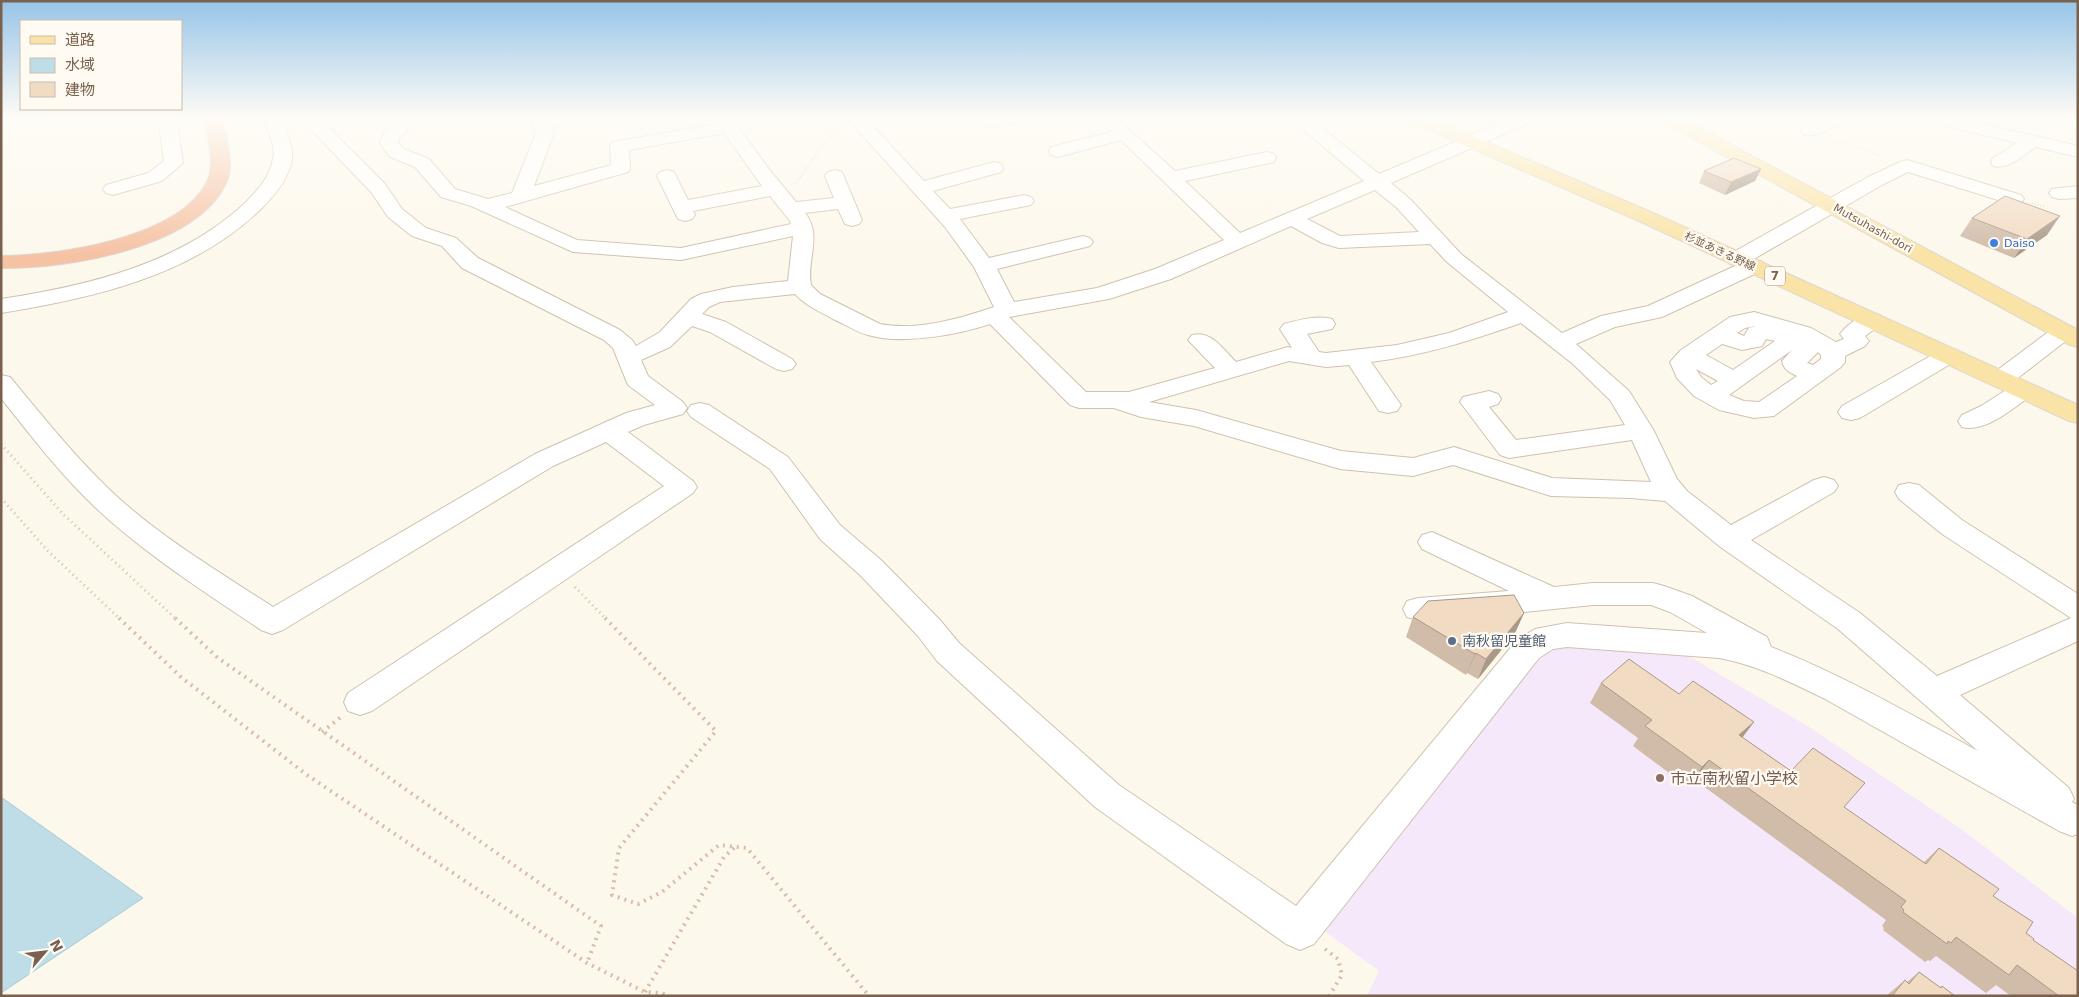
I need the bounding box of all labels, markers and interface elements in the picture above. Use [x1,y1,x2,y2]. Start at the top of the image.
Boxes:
legend [20,20,182,110]
text: 道路 [65,31,95,49]
text: 水域 [65,56,95,74]
text: 建物 [65,81,95,99]
street label: Mutsuhashi-dori [1831,201,1914,256]
street label: 杉並あきる野線 [1682,229,1757,274]
marker: Daiso [1988,237,2000,249]
place label: Daiso [2004,237,2035,250]
road number: 7 [1765,266,1785,286]
place label: 南秋留児童館 [1462,633,1546,649]
marker: 南秋留児童館 [1446,635,1458,647]
place label: 市立南秋留小学校 [1670,769,1798,788]
marker: 市立南秋留小学校 [1654,772,1666,784]
north arrow [20,927,70,977]
text: N [47,937,66,955]

